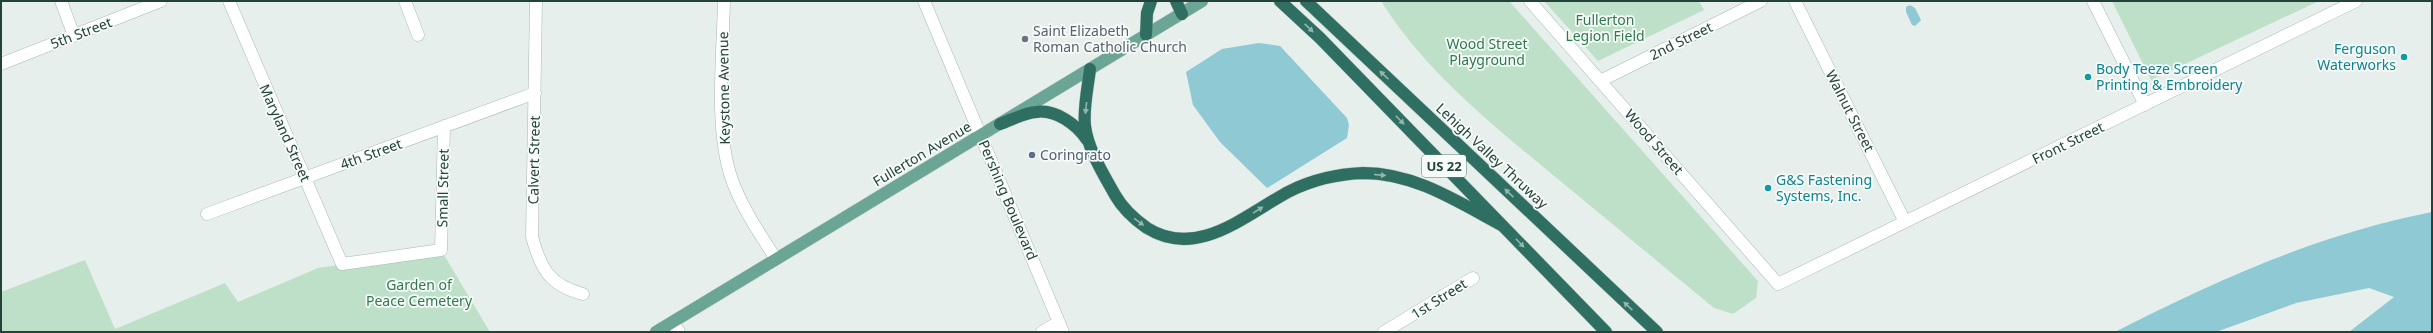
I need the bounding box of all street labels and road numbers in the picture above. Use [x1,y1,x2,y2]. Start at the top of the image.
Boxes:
street label: 5th Street [47,12,114,53]
street label: 2nd Street [1646,17,1716,64]
street label: Keystone Avenue [713,31,734,145]
street label: Walnut Street [1822,67,1879,155]
street label: Maryland Street [255,81,315,185]
street label: Lehigh Valley Thruway [1432,99,1553,213]
street label: Wood Street [1621,105,1688,178]
street label: Calvert Street [523,115,544,205]
street label: Fullerton Avenue [869,117,975,191]
street label: Front Street [2029,117,2107,168]
street label: 4th Street [337,134,404,173]
street label: Pershing Boulevard [975,137,1042,263]
street label: Small Street [432,149,453,227]
road number: US 22 [1422,155,1466,177]
street label: 1st Street [1407,274,1470,323]

